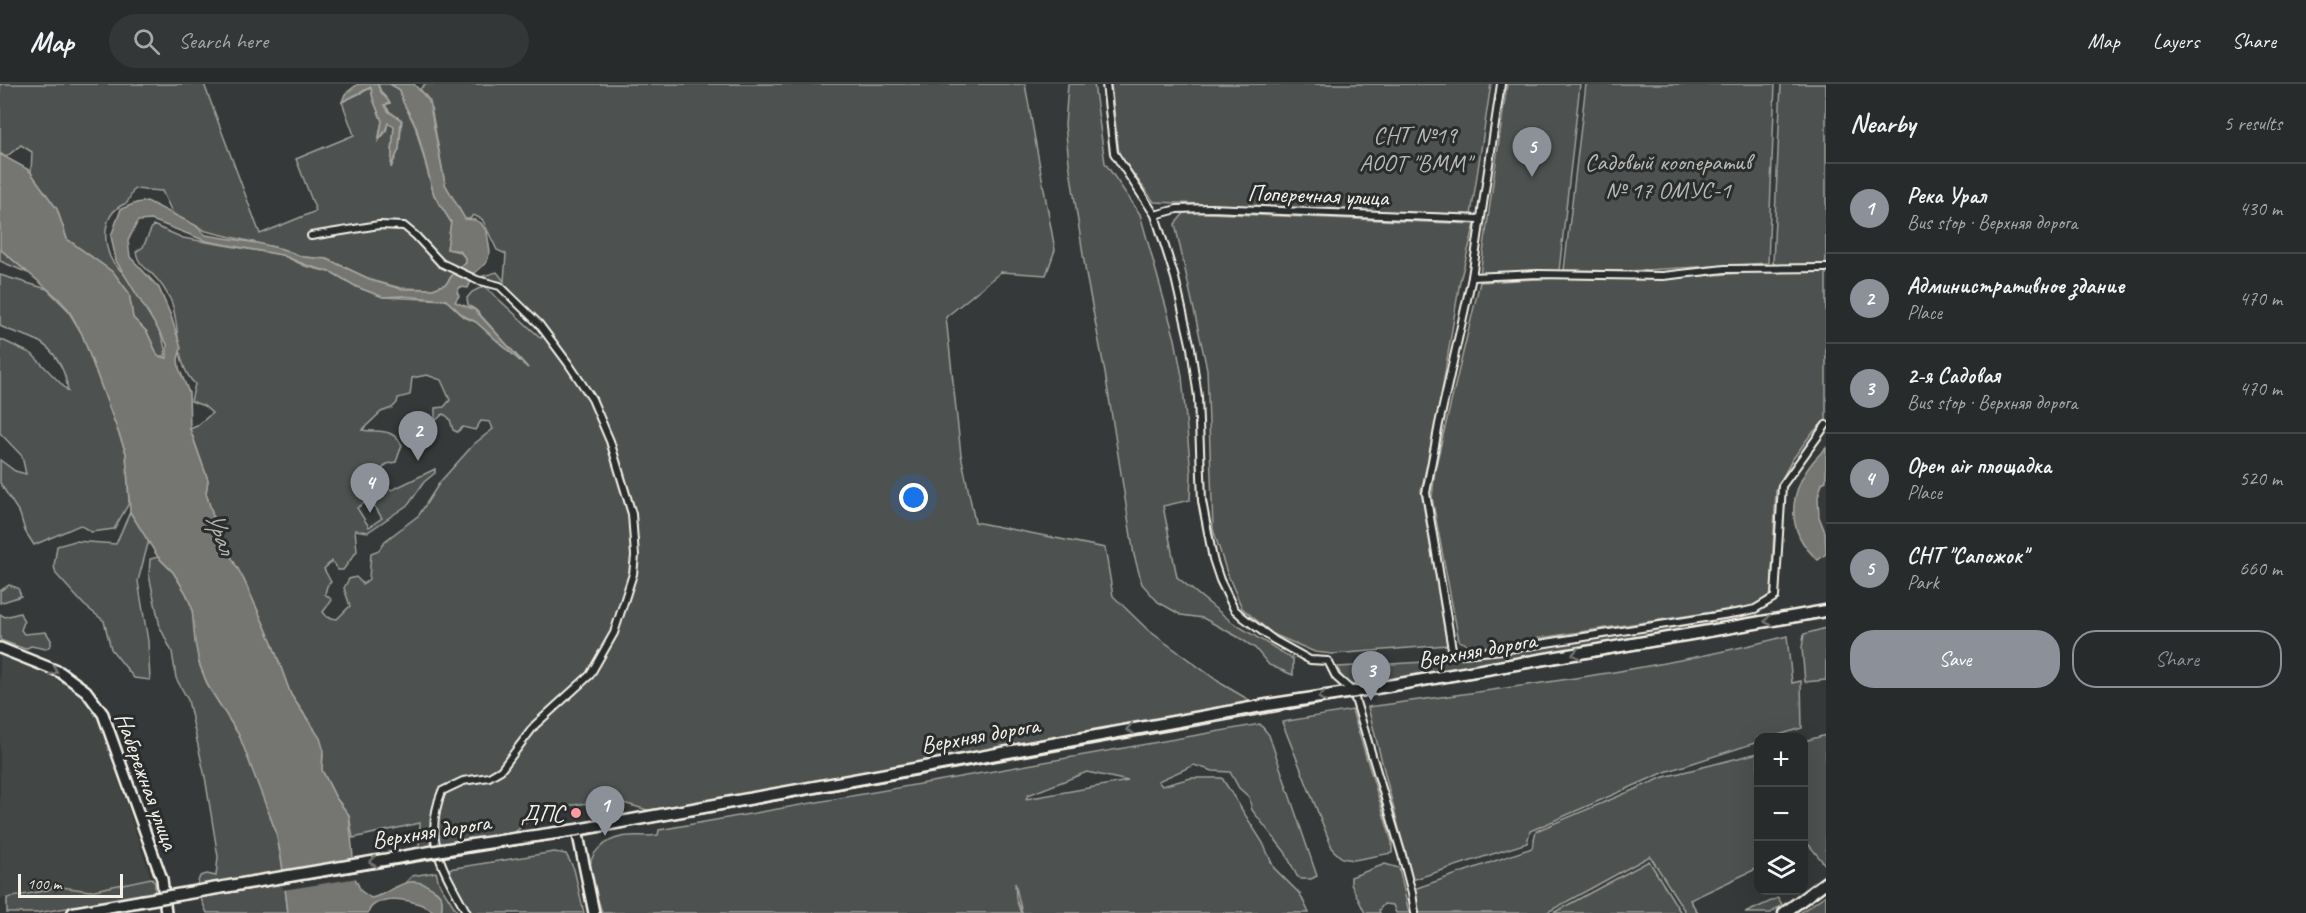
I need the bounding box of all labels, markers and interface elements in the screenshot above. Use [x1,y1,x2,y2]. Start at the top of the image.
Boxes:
search box [109,14,529,68]
text: Map [30,24,73,59]
icon: search [130,25,163,58]
text: Search here [178,27,268,55]
text: Map [2087,28,2120,54]
text: Layers [2153,28,2199,54]
text: Share [2232,28,2276,54]
text: Nearby [1850,107,1915,140]
text: 5 results [2223,111,2282,136]
park label: СНТ №19 АООТ "ВММ" [1359,120,1476,178]
pin: 5 [1512,128,1552,177]
park label: Садовый кооператив № 17 ОМУС-1 [1585,147,1755,205]
street label: Поперечная улица [1247,178,1390,213]
text: Река Урал [1907,182,1986,210]
text: 1 [1865,196,1874,221]
text: 430 m [2239,196,2282,221]
text: Bus stop · Верхняя дорога [1907,210,2077,235]
text: Административное здание [1907,272,2124,300]
text: 2 [1865,286,1874,311]
text: 470 m [2239,286,2282,311]
text: Place [1907,300,1942,325]
text: 2-я Садовая [1907,362,2000,390]
text: 3 [1865,376,1874,401]
text: 470 m [2239,376,2282,401]
text: Bus stop · Верхняя дорога [1907,390,2077,415]
pin: 2 [398,412,438,461]
text: Open air площадка [1907,452,2051,480]
pin: 4 [350,464,389,513]
text: 4 [1865,466,1874,491]
text: 520 m [2239,466,2282,491]
text: Place [1907,480,1942,505]
your location [899,483,928,512]
water label: Урал [198,507,245,562]
text: СНТ "Сапожок" [1907,542,2027,570]
text: 5 [1865,556,1874,581]
text: 660 m [2239,556,2282,581]
text: Park [1907,570,1939,595]
one-way arrow [1764,614,1774,627]
street label: Верхняя дорога [1416,624,1541,675]
button: Save [1850,630,2060,688]
button: Share [2072,630,2282,688]
one-way arrow [1572,647,1582,660]
pin: 3 [1352,652,1390,701]
one-way arrow [48,663,59,675]
one-way arrow [1317,690,1326,702]
street label: Набережная улица [108,708,186,855]
street label: Верхняя дорога [919,709,1044,760]
one-way arrow [1125,723,1134,735]
map controls [1754,733,1808,895]
button: + [1754,733,1808,787]
pin: 1 [586,786,624,836]
button: − [1754,787,1808,841]
place label: ДПС [521,798,566,828]
marker: ДПС [569,806,583,820]
street label: Верхняя дорога [370,807,494,855]
button: layers [1754,841,1808,895]
one-way arrow [368,855,378,868]
scale bar [18,871,123,898]
text: 100 m [27,874,61,894]

